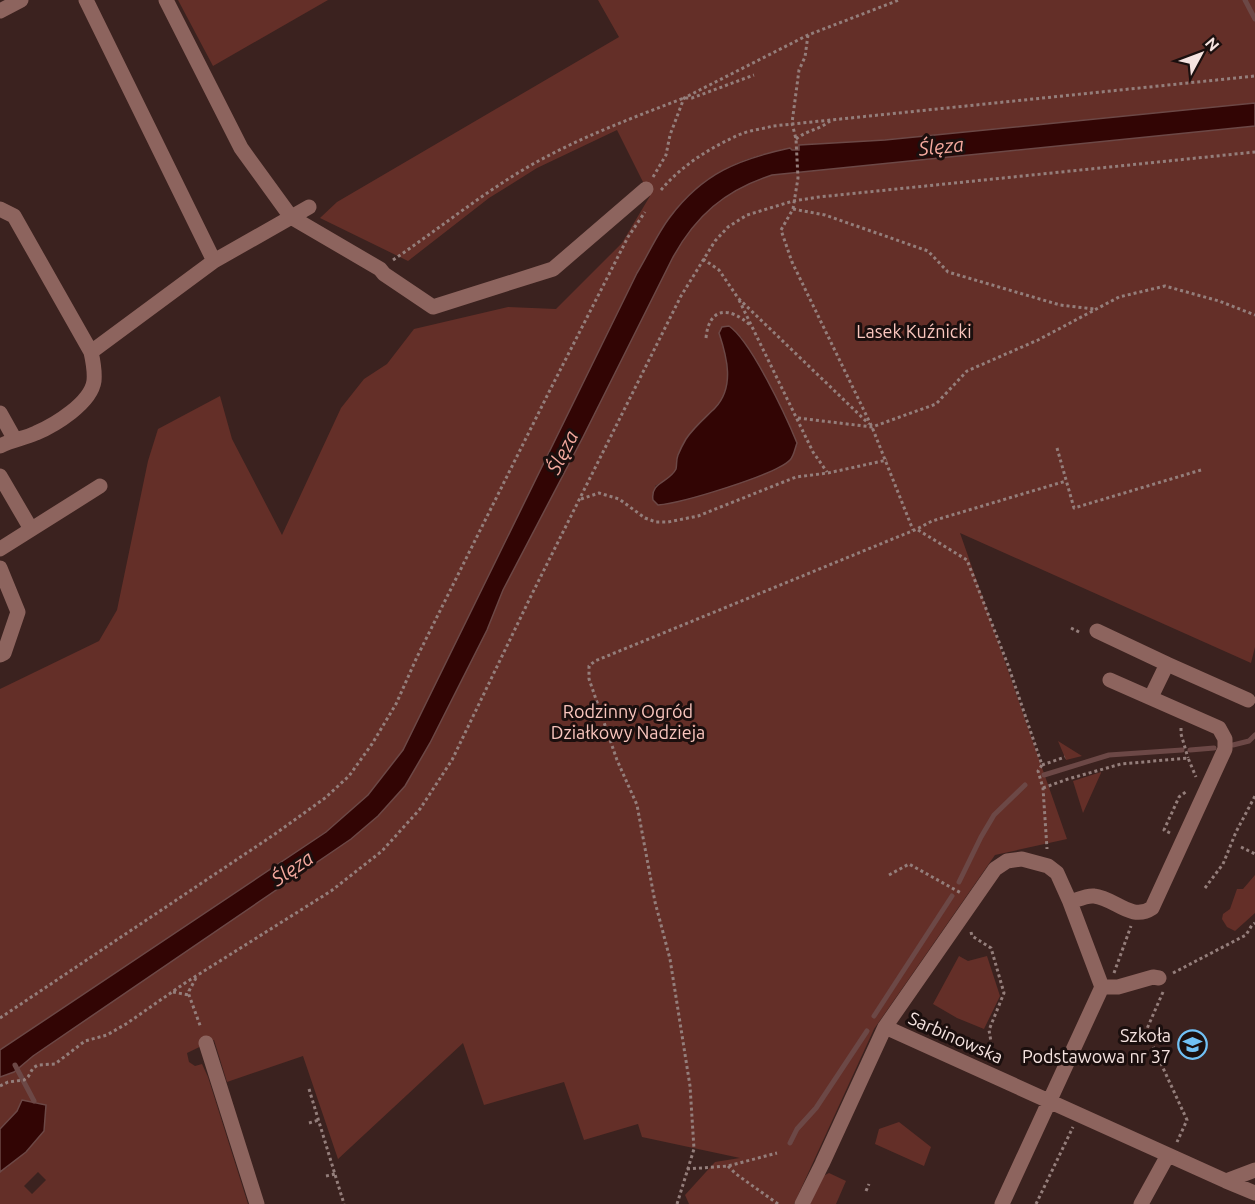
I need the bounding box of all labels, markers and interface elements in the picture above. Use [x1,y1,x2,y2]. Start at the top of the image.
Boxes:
north arrow [1171,24,1231,84]
text: N [1202,34,1223,55]
water label: Ślęza [916,132,965,160]
park label: Lasek Kuźnicki [856,321,972,341]
water label: Ślęza [541,426,583,478]
park label: Rodzinny Ogród Działkowy Nadzieja [551,701,705,742]
water label: Ślęza [266,846,317,891]
street label: Sarbinowska [906,1007,1006,1067]
place label: Szkoła Podstawowa nr 37 [1022,1025,1171,1066]
school or university icon: Szkoła Podstawowa nr 37 [1176,1029,1208,1061]

